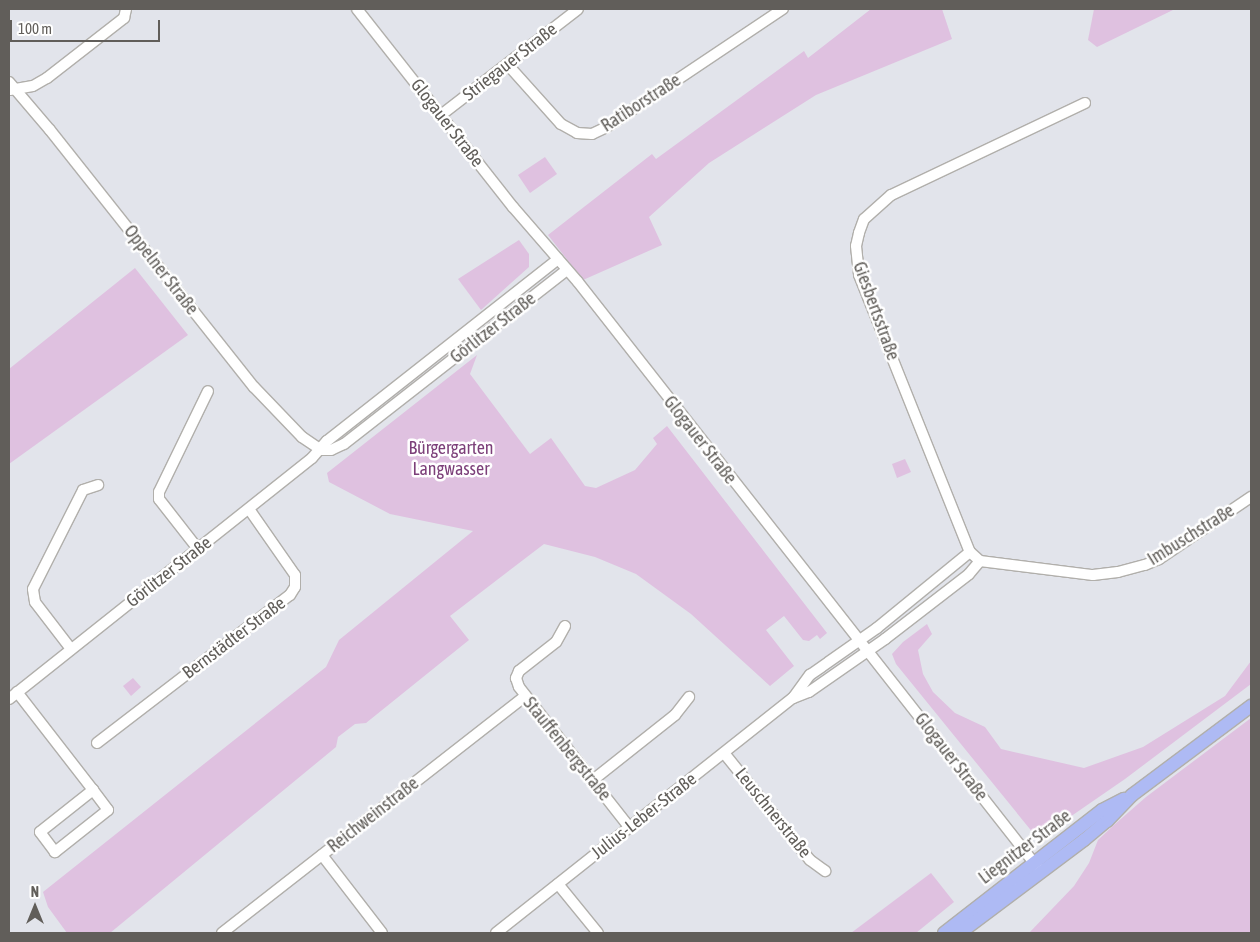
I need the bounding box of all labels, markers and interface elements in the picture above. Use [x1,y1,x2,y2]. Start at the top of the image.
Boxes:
scale bar [12,10,162,42]
street label: Striegauer Straße [459,19,561,105]
text: 100 m [18,20,52,37]
street label: Ratiborstraße [597,69,685,137]
street label: Glogauer Straße [406,75,488,171]
street label: Oppelner Straße [119,221,203,319]
street label: Giesbertsstraße [848,259,904,363]
street label: Görlitzer Straße [446,288,540,368]
street label: Glogauer Straße [659,392,741,488]
park label: Bürgergarten Langwasser [408,438,494,480]
street label: Imbuschstraße [1144,500,1238,570]
street label: Görlitzer Straße [122,532,216,612]
street label: Bernstädter Straße [178,592,290,684]
street label: Stauffenbergstraße [519,693,615,805]
street label: Glogauer Straße [910,709,992,805]
street label: Leuschnerstraße [730,764,816,862]
street label: Julius-Leber-Straße [587,768,701,864]
street label: Reichweinstraße [323,773,423,857]
street label: Liegnitzer Straße [975,805,1075,889]
north arrow [10,882,60,932]
text: N [31,884,39,900]

